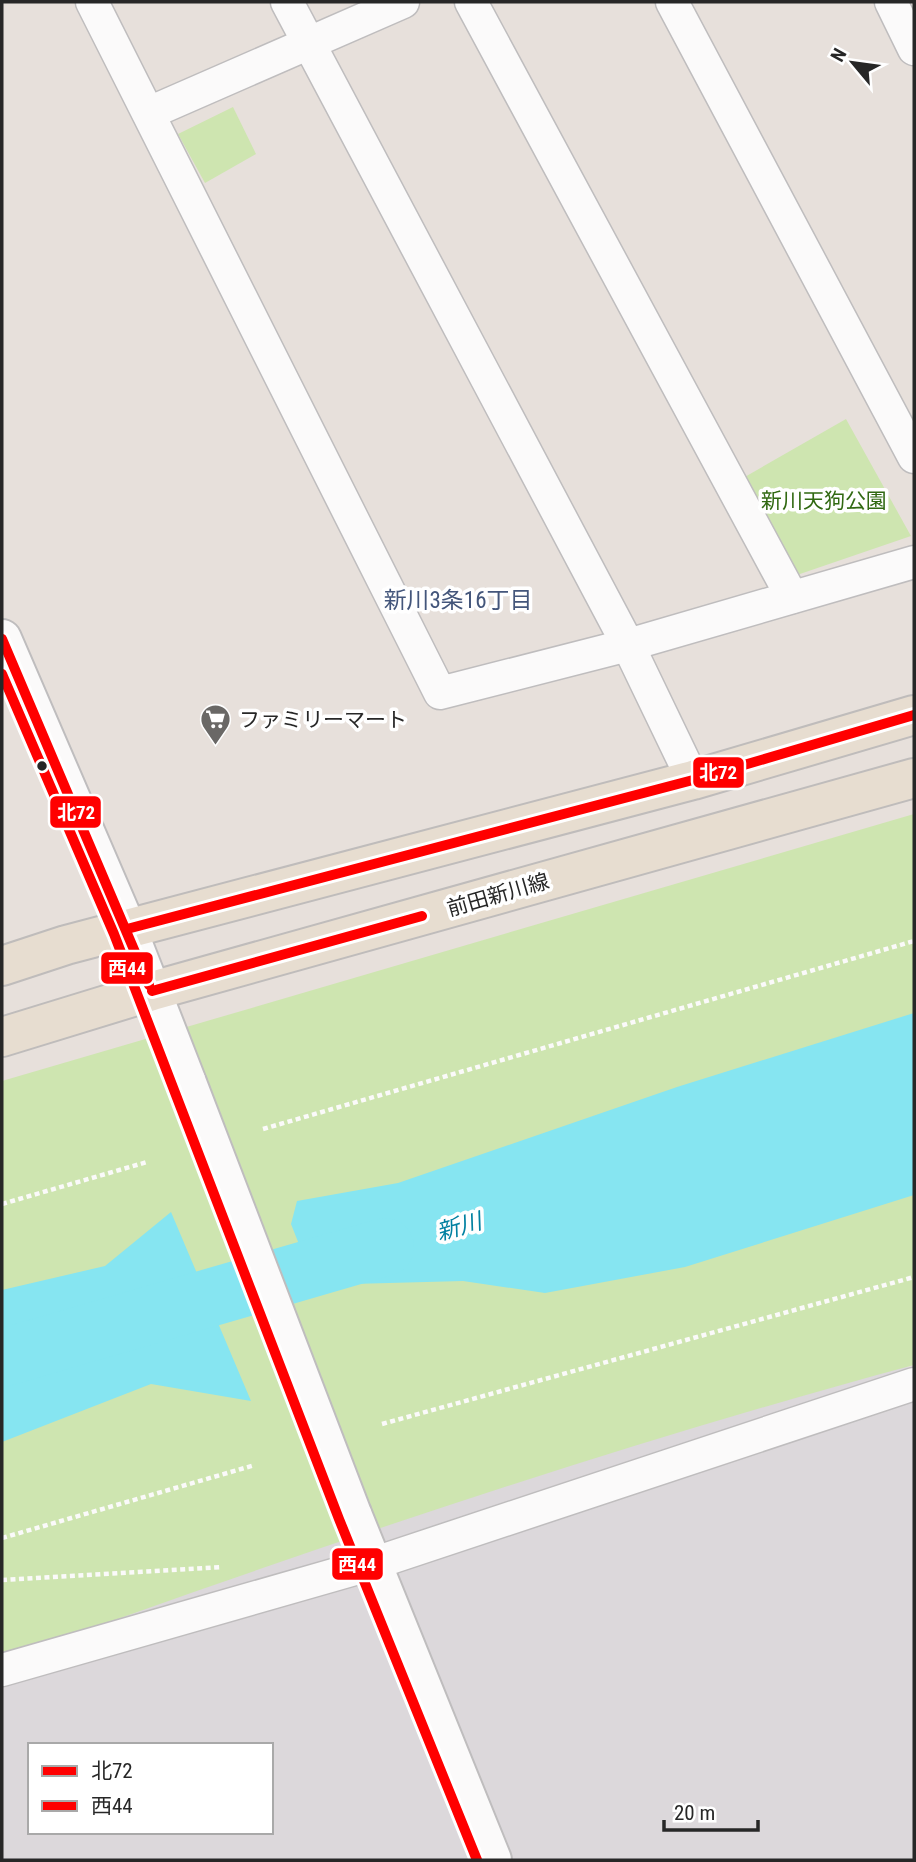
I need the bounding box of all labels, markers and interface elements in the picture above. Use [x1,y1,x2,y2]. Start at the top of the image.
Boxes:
north arrow [818,28,888,98]
text: N [826,44,851,66]
park label: 新川天狗公園 [761,489,887,513]
district label: 新川3条16丁目 [383,587,533,614]
supermarket icon: ファミリーマート [199,703,233,747]
place label: ファミリーマート [239,708,407,732]
line badge: 北72 [692,756,745,789]
unlabelled marker [35,759,49,773]
text: 北72 [699,761,737,784]
line badge: 北72 [49,795,102,829]
text: 北72 [57,801,95,824]
street label: 前田新川線 [444,869,552,921]
line badge: 西44 [100,951,154,985]
text: 西44 [108,957,146,980]
water label: 新川 [433,1207,488,1246]
line badge: 西44 [331,1547,384,1581]
text: 西44 [338,1553,376,1576]
legend [28,1743,273,1834]
text: 北72 [91,1759,133,1783]
scale bar [664,1788,758,1832]
text: 西44 [91,1794,133,1818]
text: 20 m [674,1801,715,1825]

